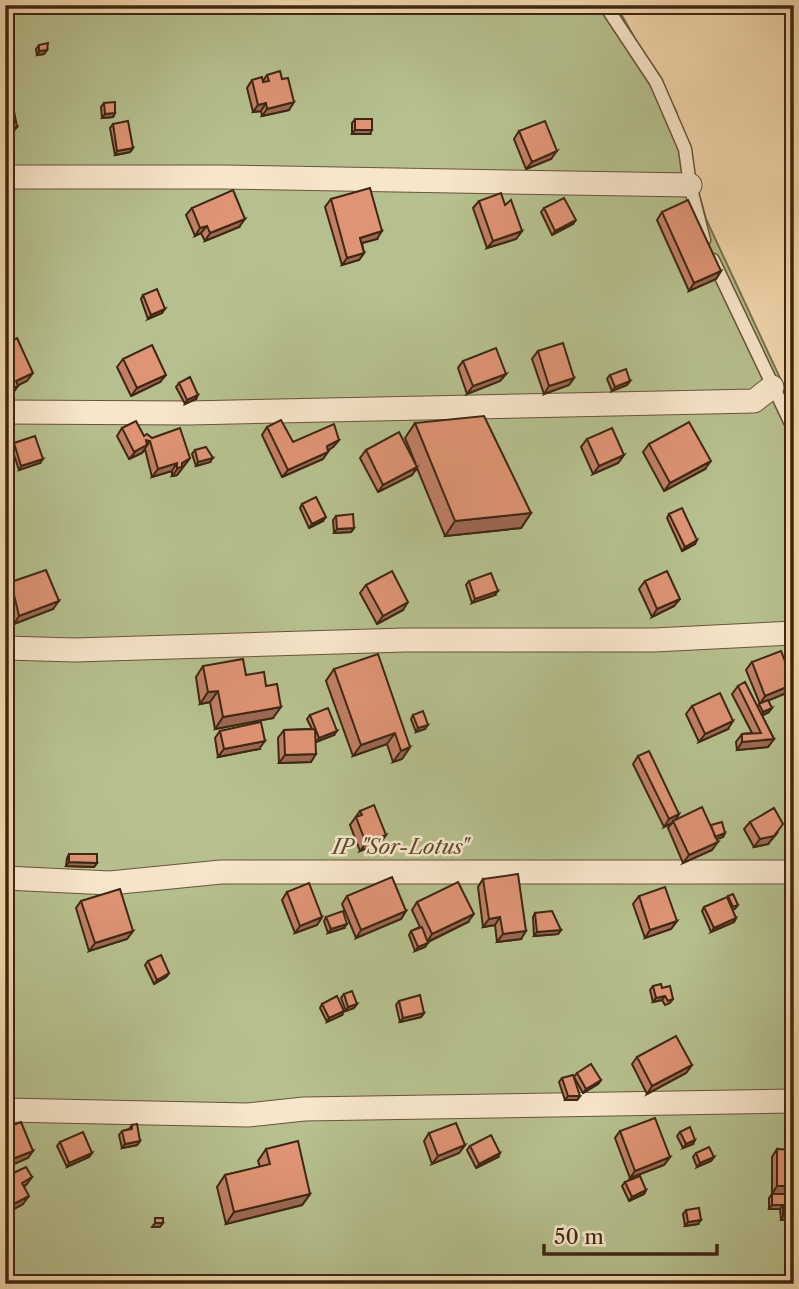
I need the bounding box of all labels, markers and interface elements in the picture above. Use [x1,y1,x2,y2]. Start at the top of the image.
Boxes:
park label: IP "Sor-Lotus" [330,834,472,859]
scale bar [544,1212,717,1256]
text: 50 m [554,1224,604,1249]

